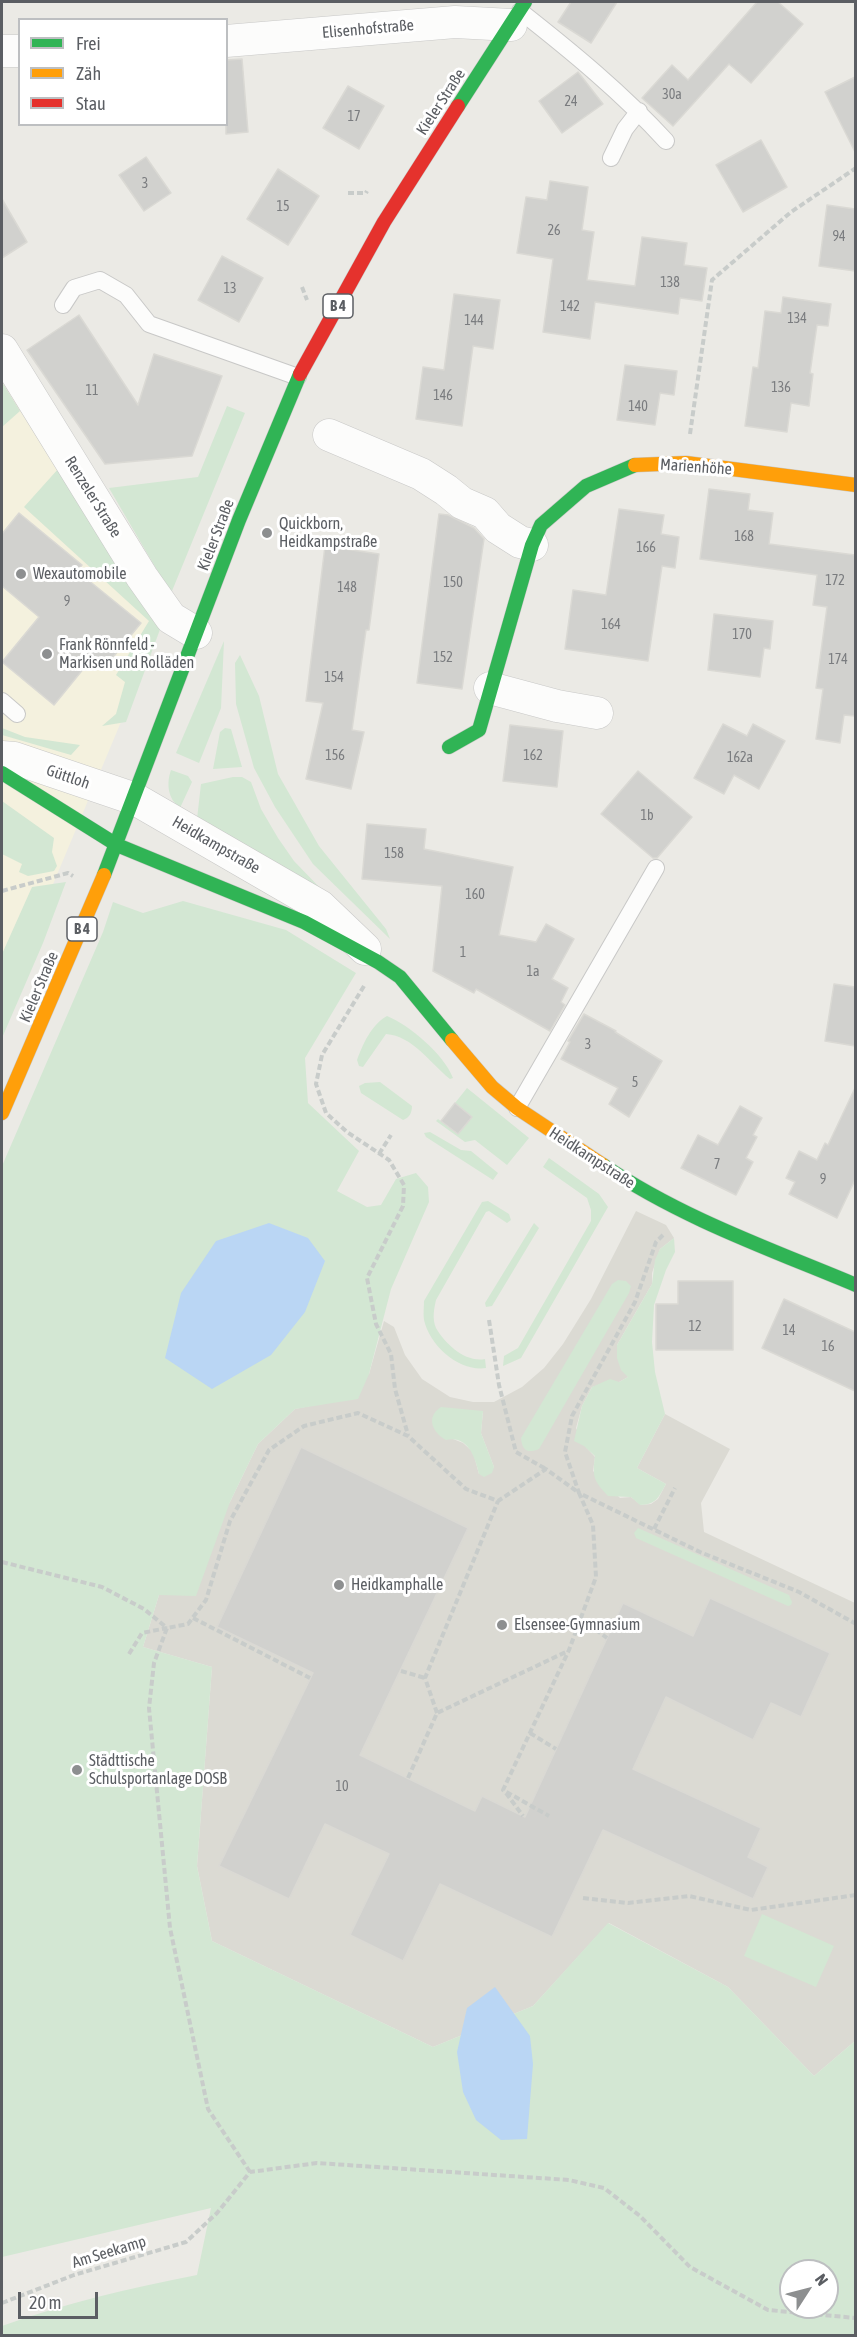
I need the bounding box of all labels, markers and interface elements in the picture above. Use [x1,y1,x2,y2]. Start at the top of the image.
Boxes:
street label: Elisenhofstraße [321,15,415,43]
legend [18,18,228,126]
text: Frei [76,33,101,54]
text: Zäh [76,63,101,84]
street label: Kieler Straße [413,65,469,139]
house number: 30a [662,87,682,103]
text: Stau [76,93,106,114]
house number: 24 [564,94,578,110]
house number: 17 [347,109,361,125]
house number: 3 [142,176,148,192]
house number: 15 [276,199,290,215]
house number: 26 [547,223,561,239]
house number: 94 [832,229,846,245]
house number: 138 [660,275,680,291]
house number: 13 [223,281,237,297]
road number: B 4 [323,294,353,318]
house number: 142 [560,299,580,315]
house number: 134 [787,311,807,327]
house number: 144 [464,313,484,329]
house number: 136 [771,380,791,396]
house number: 11 [85,383,99,399]
house number: 146 [433,388,453,404]
house number: 140 [628,399,648,415]
street label: Renzeler Straße [60,453,126,541]
street label: Marienhöhe [659,455,733,479]
street label: Kieler Straße [194,497,238,573]
place label: Quickborn, Heidkampstraße [279,514,377,552]
marker: Quickborn, Heidkampstraße [260,526,274,540]
house number: 168 [734,529,754,545]
house number: 166 [636,540,656,556]
place label: Wexautomobile [33,564,126,584]
marker: Wexautomobile [14,567,28,581]
house number: 172 [825,573,845,589]
house number: 150 [443,575,463,591]
house number: 148 [337,580,357,596]
house number: 9 [64,594,70,610]
house number: 164 [601,617,621,633]
house number: 170 [732,627,752,643]
place label: Frank Rönnfeld - Markisen und Rolläden [59,635,194,673]
marker: Frank Rönnfeld - Markisen und Rolläden [40,647,54,661]
house number: 152 [433,650,453,666]
house number: 174 [828,652,848,668]
house number: 154 [324,670,344,686]
house number: 156 [325,748,345,764]
house number: 162 [523,748,543,764]
house number: 162a [727,750,753,766]
street label: Güttloh [44,761,92,793]
house number: 1b [640,808,654,824]
street label: Heidkampstraße [169,812,263,878]
house number: 158 [384,846,404,862]
house number: 160 [465,887,485,903]
road number: B 4 [67,917,97,941]
house number: 1 [460,945,466,961]
street label: Kieler Straße [16,949,62,1025]
house number: 1a [526,964,540,980]
house number: 3 [585,1037,591,1053]
house number: 5 [632,1075,638,1091]
street label: Heidkampstraße [546,1123,638,1193]
house number: 7 [714,1157,720,1173]
house number: 9 [820,1172,826,1188]
house number: 12 [688,1319,702,1335]
house number: 14 [782,1323,796,1339]
house number: 16 [821,1339,835,1355]
place label: Heidkamphalle [351,1575,443,1595]
marker: Heidkamphalle [332,1578,346,1592]
place label: Elsensee-Gymnasium [514,1615,640,1635]
marker: Elsensee-Gymnasium [495,1618,509,1632]
place label: Städttische Schulsportanlage DOSB [89,1751,227,1789]
marker: Städttische Schulsportanlage DOSB [70,1763,84,1777]
house number: 10 [335,1779,349,1795]
street label: Am Seekamp [70,2232,148,2272]
north arrow [779,2259,839,2319]
text: N [812,2270,832,2289]
scale bar [21,2280,100,2318]
text: 20 m [29,2292,61,2313]

